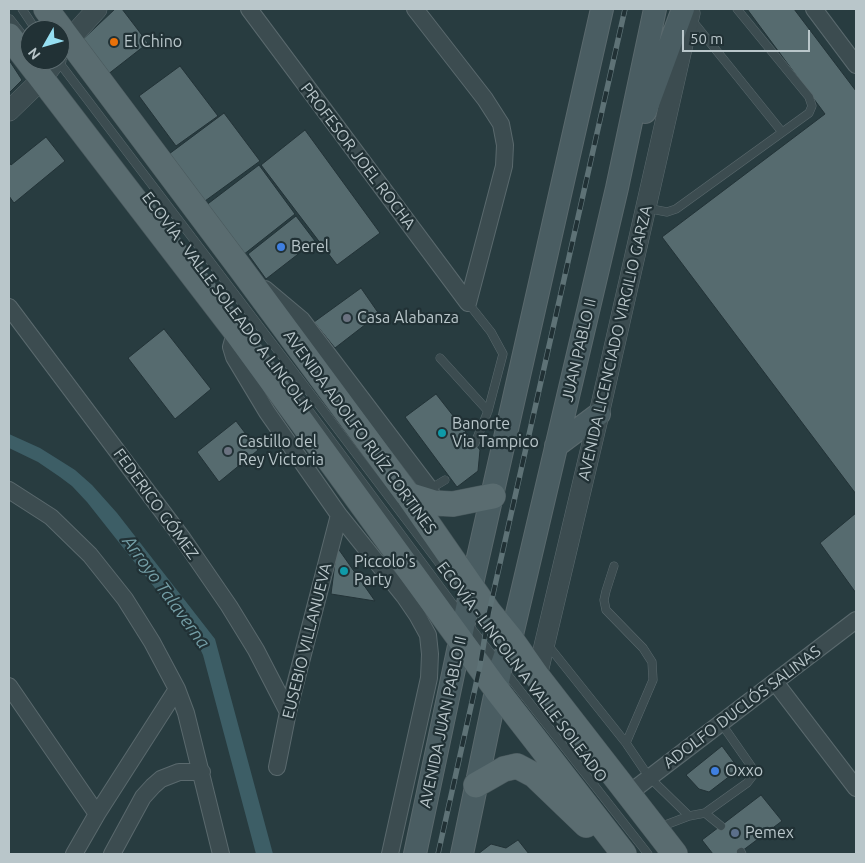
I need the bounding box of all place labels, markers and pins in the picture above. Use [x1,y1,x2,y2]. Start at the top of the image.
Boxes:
place label: El Chino [124,32,182,52]
marker: El Chino [108,36,120,48]
place label: Berel [291,237,329,257]
marker: Berel [275,241,287,253]
place label: Casa Alabanza [357,308,459,328]
marker: Casa Alabanza [341,312,353,324]
place label: Banorte Via Tampico [452,414,539,452]
marker: Banorte Via Tampico [436,427,448,439]
place label: Castillo del Rey Victoria [238,432,324,470]
marker: Castillo del Rey Victoria [222,445,234,457]
place label: Piccolo's Party [354,552,416,590]
marker: Piccolo's Party [338,565,350,577]
place label: Oxxo [725,761,763,781]
marker: Oxxo [709,765,721,777]
place label: Pemex [745,823,794,843]
marker: Pemex [729,827,741,839]

